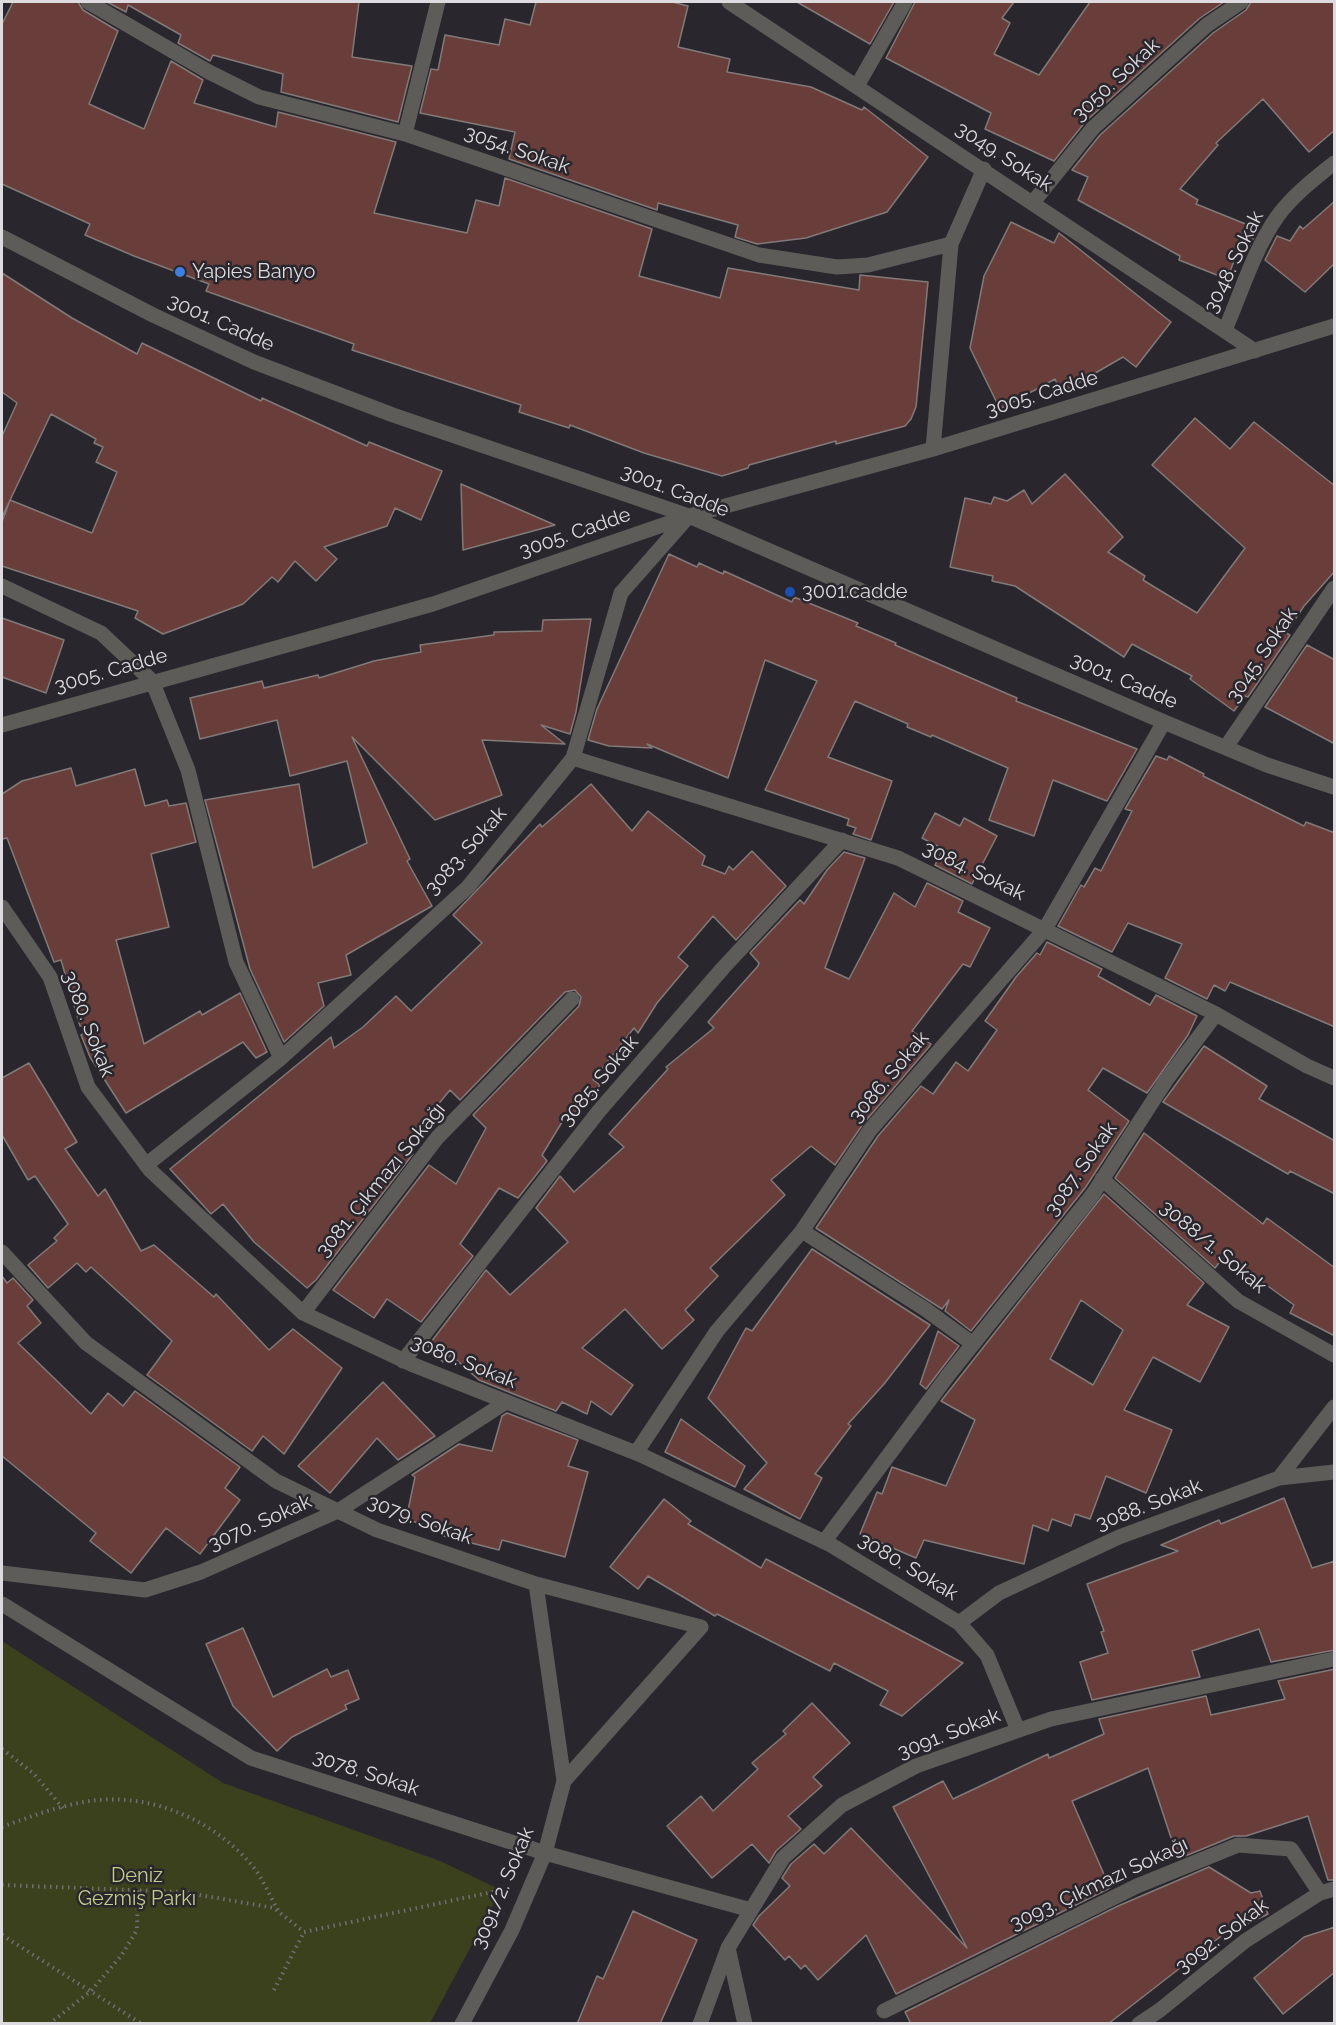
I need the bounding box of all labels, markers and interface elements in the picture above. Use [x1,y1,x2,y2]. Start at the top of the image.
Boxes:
street label: 3050. Sokak [1067,33,1165,127]
street label: 3049. Sokak [951,117,1057,197]
street label: 3054. Sokak [461,121,573,179]
street label: 3048. Sokak [1199,207,1269,317]
place label: Yapies Banyo [192,260,315,284]
marker: Yapies Banyo [173,265,187,279]
street label: 3001. Cadde [164,289,278,357]
street label: 3005. Cadde [983,366,1101,422]
street label: 3001. Cadde [618,459,732,523]
street label: 3005. Cadde [516,503,634,563]
place label: 3001.cadde [802,580,908,604]
marker: 3001.cadde [783,585,797,599]
street label: 3045. Sokak [1221,603,1303,707]
street label: 3005. Cadde [52,643,170,699]
street label: 3001. Cadde [1067,648,1181,714]
street label: 3083. Sokak [420,802,512,900]
street label: 3084. Sokak [919,836,1029,906]
street label: 3080. Sokak [57,967,119,1081]
street label: 3086. Sokak [844,1026,934,1128]
street label: 3085. Sokak [554,1031,644,1131]
street label: 3081. Çıkmazı Sokağı [311,1098,451,1262]
street label: 3087. Sokak [1040,1117,1122,1221]
street label: 3088/1. Sokak [1155,1195,1271,1299]
street label: 3080. Sokak [408,1330,520,1394]
street label: 3088. Sokak [1093,1474,1205,1536]
street label: 3070. Sokak [205,1490,315,1556]
street label: 3079. Sokak [364,1490,476,1550]
street label: 3080. Sokak [854,1528,962,1606]
street label: 3091. Sokak [894,1703,1004,1765]
street label: 3078. Sokak [310,1745,422,1801]
street label: 3091/2. Sokak [467,1823,539,1953]
street label: 3093. Çıkmazı Sokağı [1006,1832,1192,1936]
park label: Deniz Gezmiş Parkı [78,1864,196,1911]
street label: 3092. Sokak [1171,1893,1273,1979]

